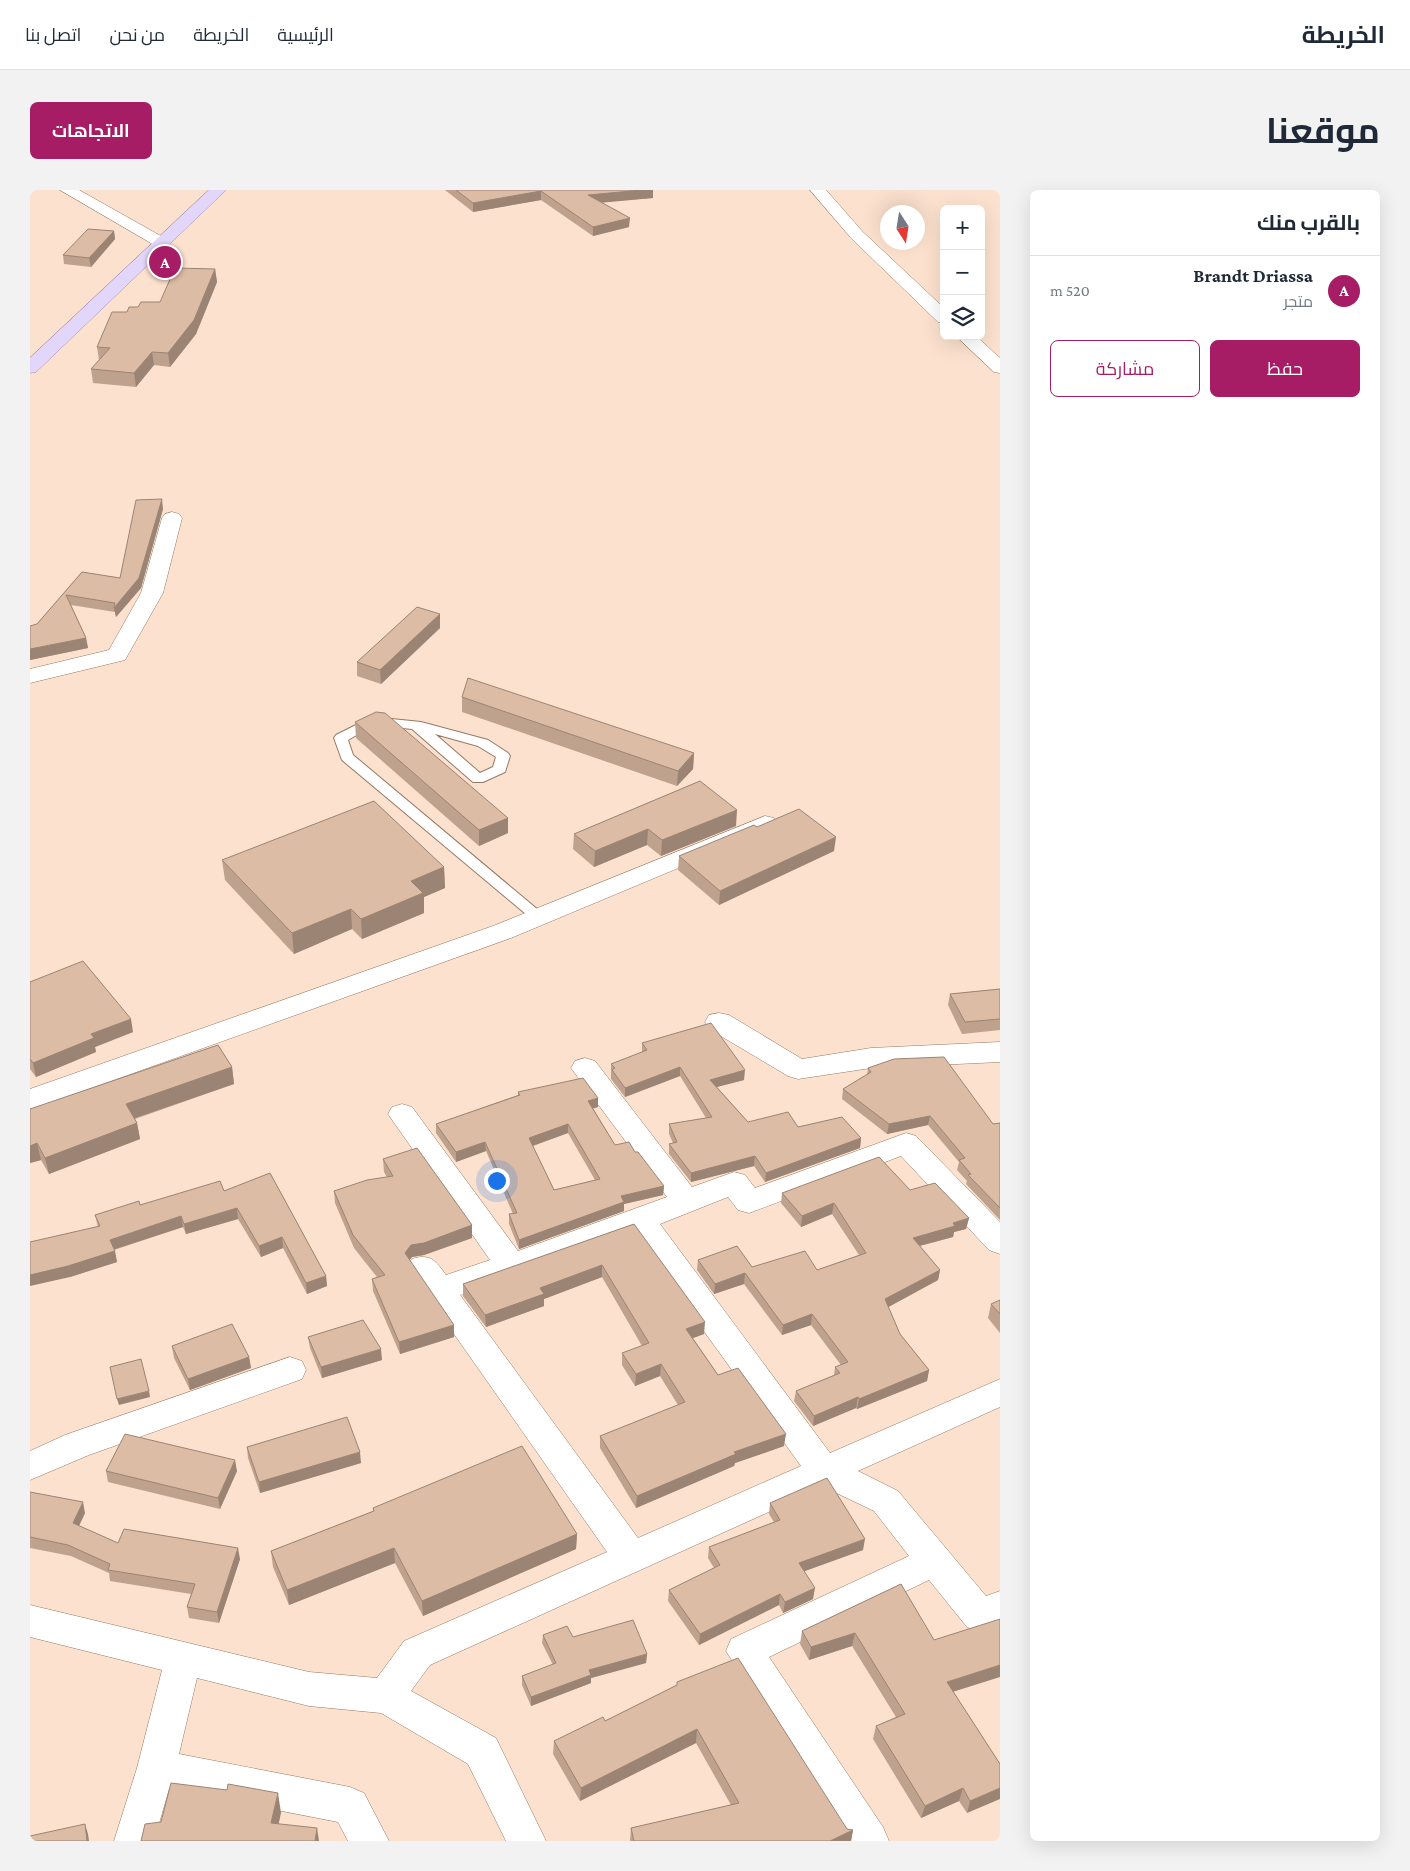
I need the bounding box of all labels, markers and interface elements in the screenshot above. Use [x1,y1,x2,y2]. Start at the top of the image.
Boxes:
text: الخريطة [1302,21,1385,48]
text: اتصل بنا [25,25,81,45]
text: من نحن [109,25,165,45]
text: الخريطة [193,25,249,45]
text: الرئيسية [277,25,334,45]
button: الاتجاهات [30,102,152,159]
text: موقعنا [1266,112,1380,151]
north arrow [880,205,925,250]
map controls [940,205,985,340]
button: + [940,205,985,250]
text: بالقرب منك [1257,211,1360,235]
pin: A [149,243,181,281]
button: − [940,250,985,295]
text: Brandt Driassa [1193,265,1313,286]
text: 520 m [1050,282,1090,299]
text: A [1339,282,1349,299]
text: متجر [1284,293,1313,310]
button: layers [940,295,985,340]
button: مشاركة [1050,340,1200,397]
button: حفظ [1210,340,1360,397]
your location [484,1168,510,1194]

